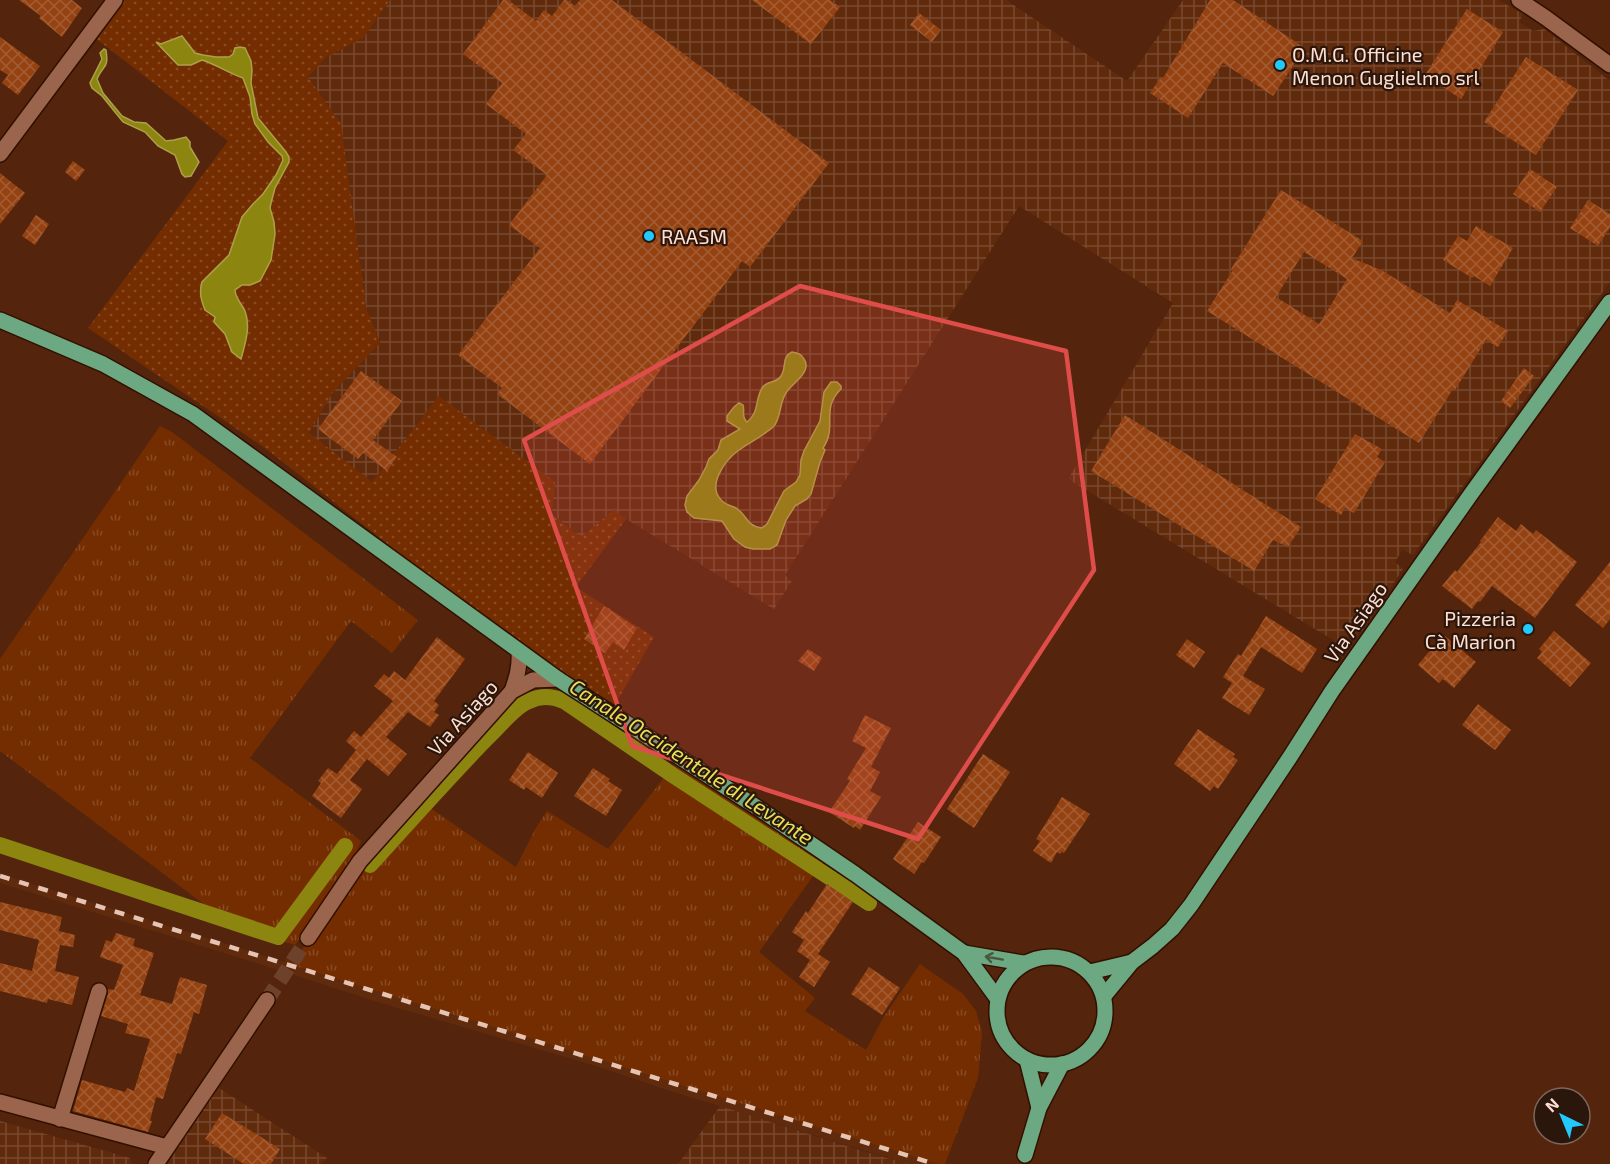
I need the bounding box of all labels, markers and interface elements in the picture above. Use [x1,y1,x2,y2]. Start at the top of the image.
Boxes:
place label: O.M.G. Officine Menon Guglielmo srl [1292,42,1480,89]
marker: O.M.G. Officine Menon Guglielmo srl [1273,58,1287,72]
place label: RAASM [661,224,727,248]
marker: RAASM [642,229,656,243]
street label: Via Asiago [1318,577,1392,667]
place label: Pizzeria Cà Marion [1425,606,1516,653]
marker: Pizzeria Cà Marion [1521,622,1535,636]
water label: Canale Occidentale di Levante [566,673,818,849]
street label: Via Asiago [422,674,502,760]
one-way arrow [984,953,1004,964]
north arrow [1532,1086,1592,1146]
text: N [1541,1094,1562,1116]

